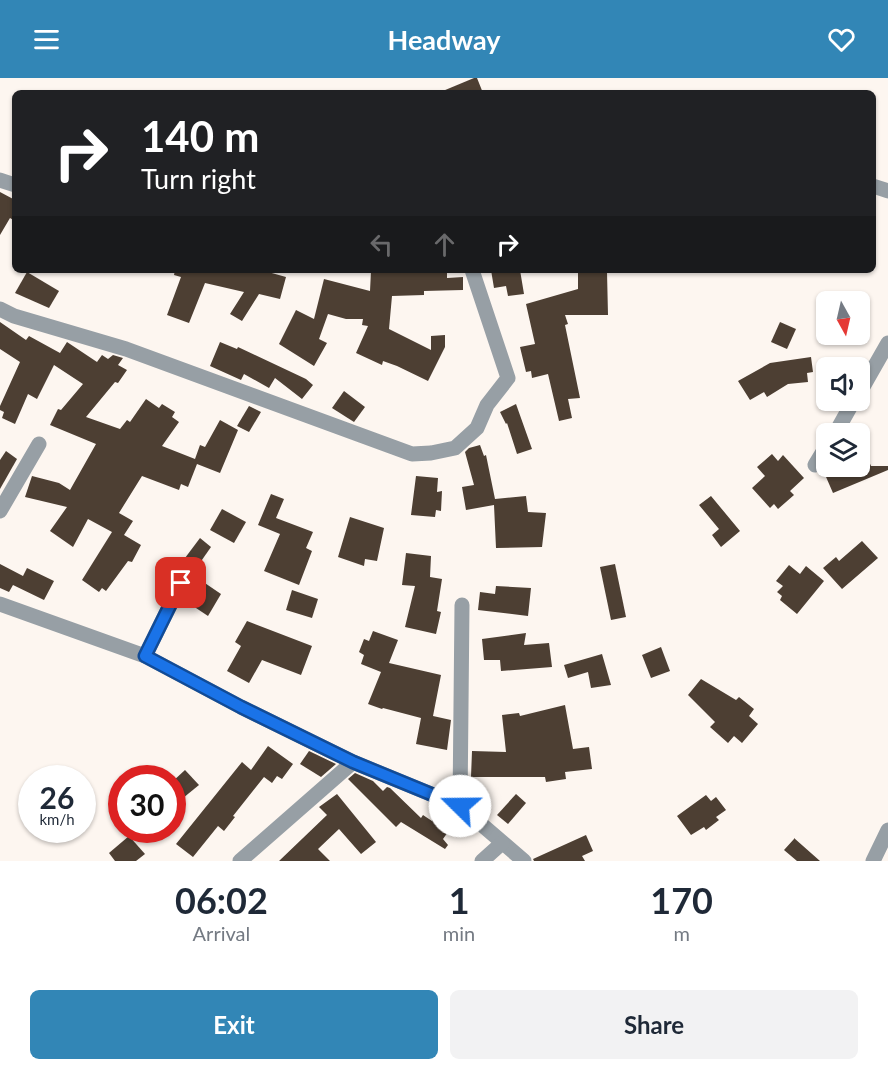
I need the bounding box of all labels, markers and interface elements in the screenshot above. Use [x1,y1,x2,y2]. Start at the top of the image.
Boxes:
icon: menu [30,23,63,56]
text: Headway [388,23,500,56]
icon: heart [825,23,858,56]
text: 140 m [141,111,259,161]
icon: right [42,114,120,192]
text: Turn right [141,162,256,195]
icon: left [365,228,398,261]
icon: ahead [428,228,461,261]
icon: right [491,228,524,261]
north arrow [816,291,870,345]
map controls [816,291,870,477]
button: sound [816,357,870,411]
button: layers [816,423,870,477]
pin [155,557,206,608]
icon: arrive [164,566,197,599]
speed limit sign: 30 [108,765,186,843]
position arrow [428,774,492,838]
text: 26 [40,779,74,815]
text: km/h [39,810,75,828]
text: 06:02 [175,878,268,922]
text: 1 [449,878,470,922]
text: 170 [650,878,713,922]
text: Arrival [193,921,250,945]
text: min [443,921,475,945]
text: m [673,921,690,945]
button: Exit [30,990,438,1059]
button: Share [450,990,858,1059]

